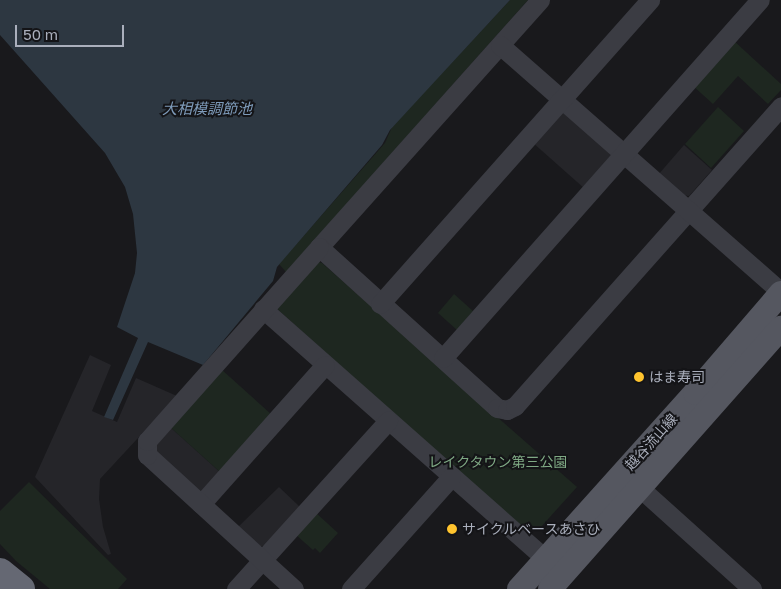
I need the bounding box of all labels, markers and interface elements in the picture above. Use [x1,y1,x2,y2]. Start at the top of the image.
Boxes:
scale bar [18,15,126,47]
text: 50 m [23,25,58,43]
water label: 大相模調節池 [162,100,252,118]
place label: はま寿司 [649,369,705,385]
marker: はま寿司 [633,371,645,383]
street label: 越谷流山線 [621,410,681,474]
park label: レイクタウン第三公園 [428,454,568,470]
place label: サイクルベースあさひ [462,521,602,537]
marker: サイクルベースあさひ [446,523,458,535]

